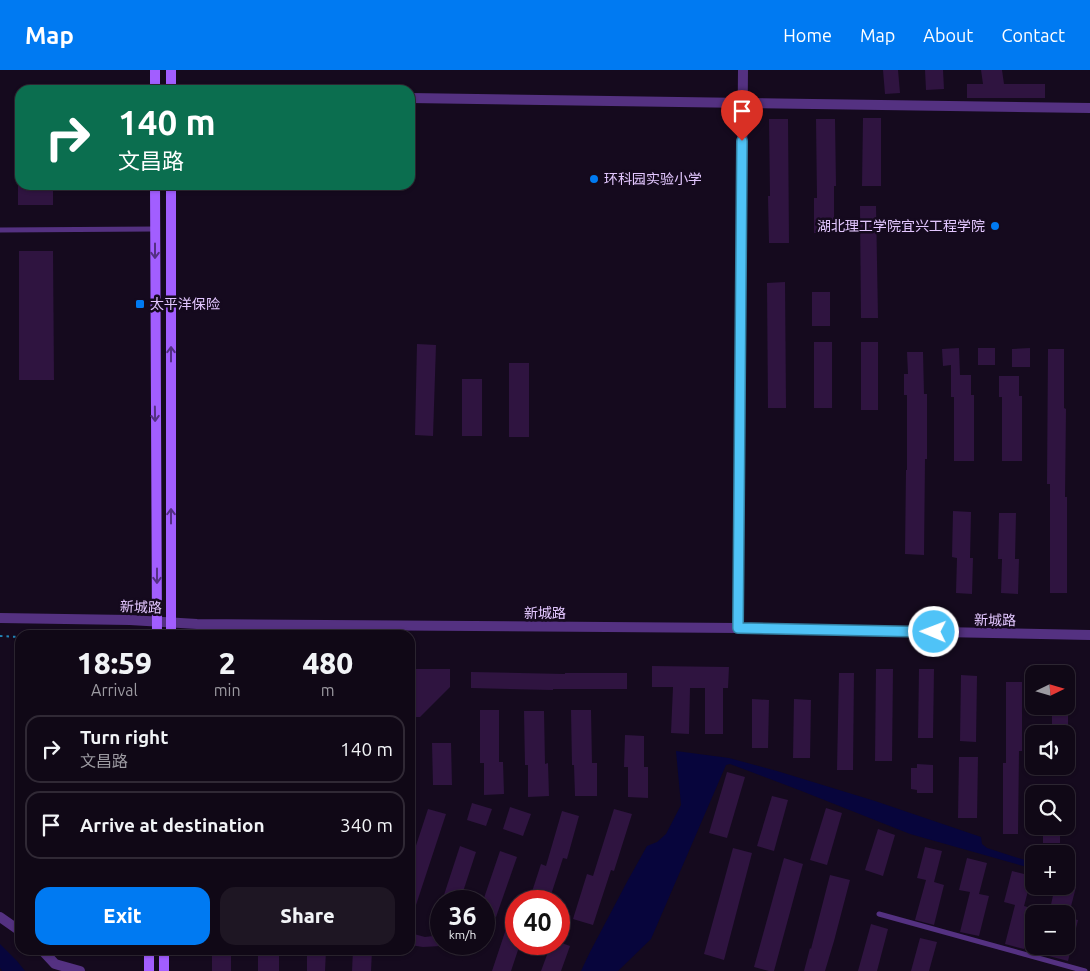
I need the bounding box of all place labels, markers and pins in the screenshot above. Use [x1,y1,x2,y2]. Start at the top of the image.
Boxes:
pin [721,90,763,141]
place label: 环科园实验小学 [604,171,702,187]
marker: 环科园实验小学 [588,173,600,185]
place label: 湖北理工学院宜兴工程学院 [817,218,985,234]
marker: 湖北理工学院宜兴工程学院 [989,220,1001,232]
place label: 太平洋保险 [150,296,220,312]
marker: 太平洋保险 [134,298,146,310]

